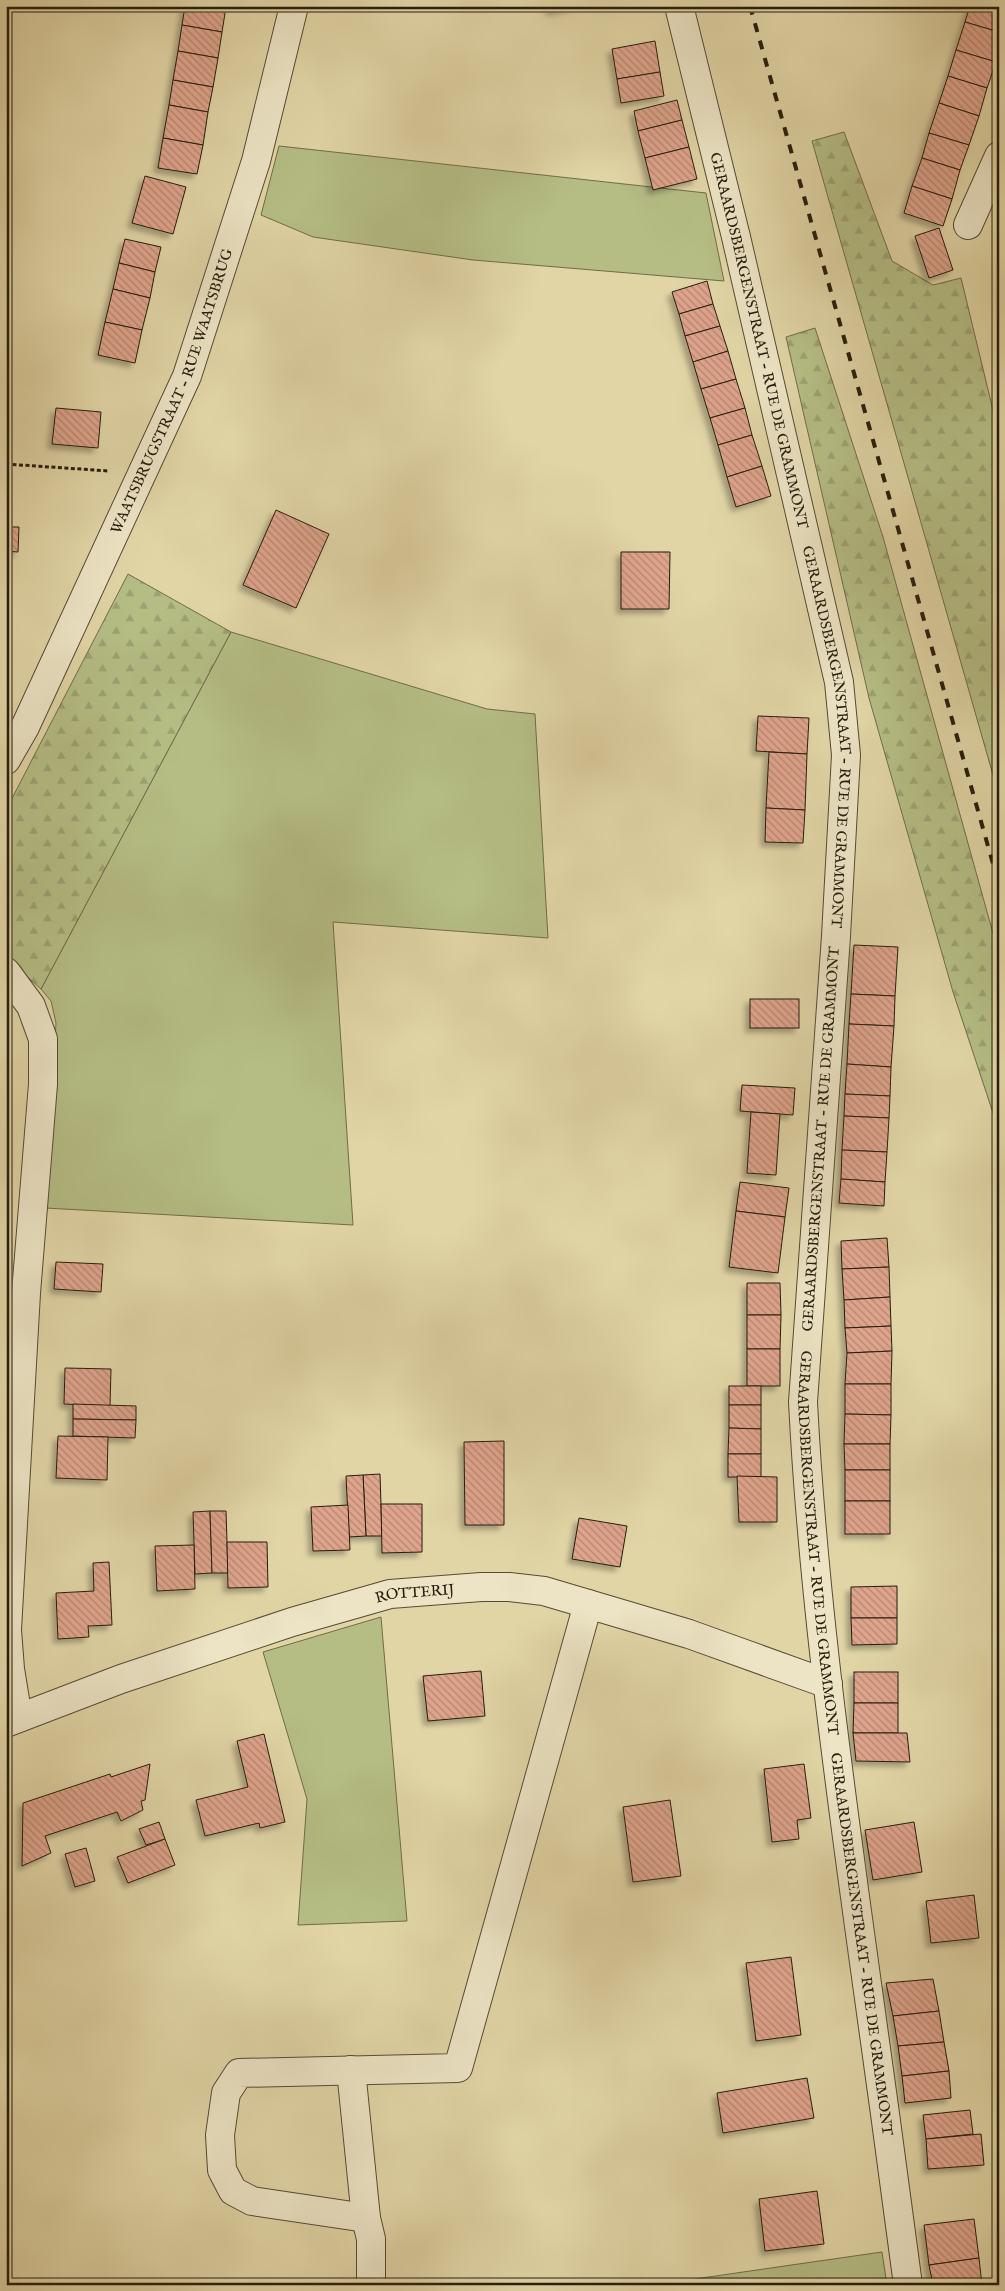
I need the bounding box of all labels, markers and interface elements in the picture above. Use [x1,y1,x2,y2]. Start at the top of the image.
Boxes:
street label: GERAARDSBERGENSTRAAT - RUE DE GRAMMONT [706,150,813,531]
street label: WAATSBRUGSTRAAT - RUE WAATSBRUG [106,246,237,537]
street label: GERAARDSBERGENSTRAAT - RUE DE GRAMMONT [798,544,856,928]
street label: GERAARDSBERGENSTRAAT - RUE DE GRAMMONT [798,946,844,1332]
street label: GERAARDSBERGENSTRAAT - RUE DE GRAMMONT [793,1350,843,1736]
street label: ROTTERIJ [373,1580,455,1607]
street label: GERAARDSBERGENSTRAAT - RUE DE GRAMMONT [827,1752,897,2137]

